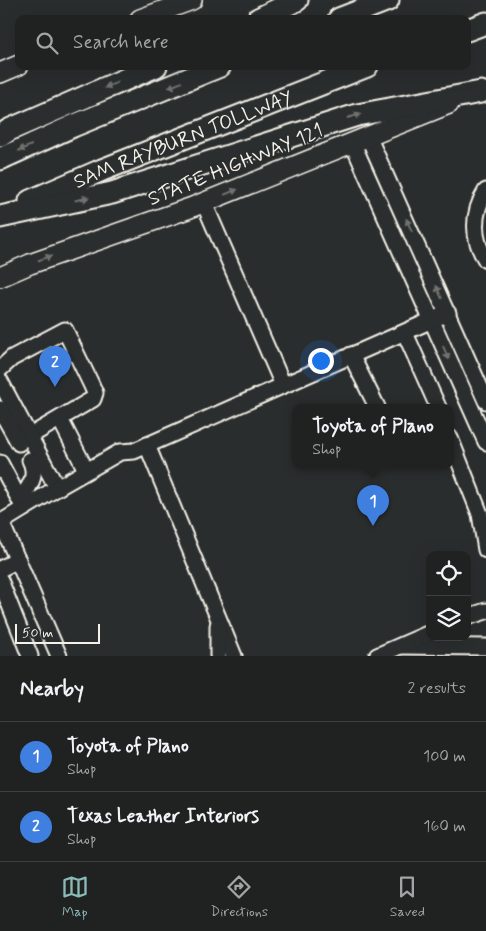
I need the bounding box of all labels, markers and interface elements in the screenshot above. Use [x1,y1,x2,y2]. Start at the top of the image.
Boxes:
search box [15,15,471,70]
icon: search [33,29,61,57]
text: Search here [73,30,169,55]
one-way arrow [168,81,182,89]
one-way arrow [104,82,118,90]
street label: SAM RAYBURN TOLLWAY [69,84,297,196]
one-way arrow [347,112,362,120]
street label: STATE HIGHWAY 121 [144,118,327,213]
one-way arrow [18,144,32,152]
one-way arrow [224,188,239,196]
one-way arrow [74,195,89,203]
one-way arrow [404,218,412,232]
one-way arrow [38,254,53,262]
one-way arrow [434,285,442,299]
pin: 2 [39,346,71,387]
one-way arrow [442,346,450,360]
your location [308,348,334,374]
popup [292,404,454,469]
text: Toyota of Plano [312,414,434,439]
text: Shop [312,439,342,460]
pin: 1 [357,485,389,526]
map controls [426,551,471,641]
button: locate [426,551,471,596]
button: layers [426,596,471,641]
scale bar [15,621,100,644]
text: 50 m [22,624,53,642]
text: Nearby [20,675,84,703]
text: 2 results [408,678,466,699]
text: Toyota of Plano [67,734,189,759]
text: 1 [32,746,40,767]
text: 100 m [423,746,466,767]
text: Shop [67,759,96,780]
text: Texas Leather Interiors [67,804,259,829]
text: 2 [32,816,40,837]
text: 160 m [423,816,466,837]
text: Shop [67,829,96,850]
tab: Map [61,873,89,921]
tab: Directions [211,873,268,921]
tab: Saved [390,873,425,921]

